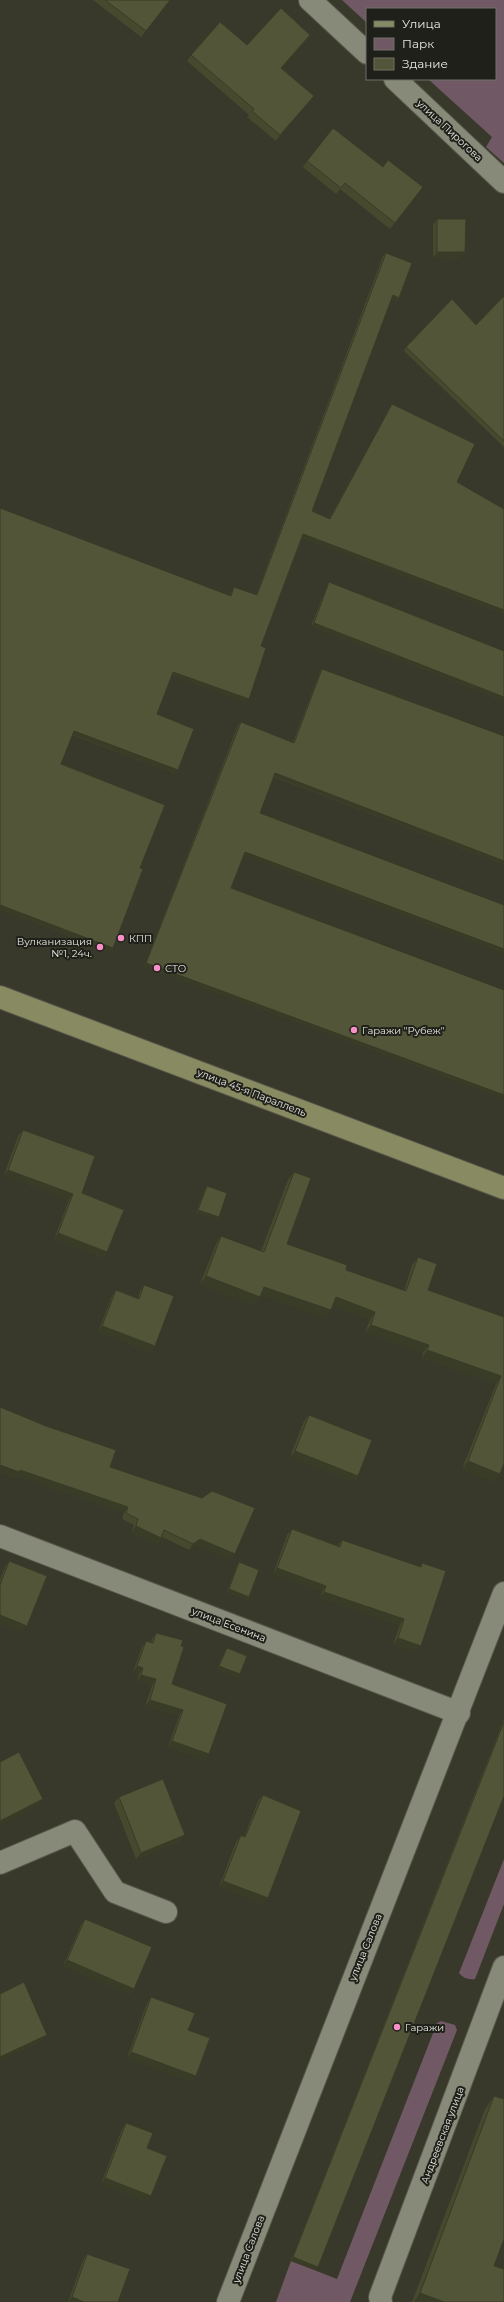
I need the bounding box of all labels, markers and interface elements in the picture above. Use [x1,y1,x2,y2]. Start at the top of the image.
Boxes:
legend [366,8,496,80]
text: Улица [402,16,441,31]
text: Парк [402,36,434,51]
text: Здание [402,56,448,71]
street label: улица Пирогова [413,96,485,164]
place label: КПП [129,932,152,945]
marker: КПП [116,933,126,943]
place label: Вулканизация №1, 24ч. [17,935,92,960]
marker: Вулканизация №1, 24ч. [95,942,105,952]
place label: СТО [165,962,186,975]
marker: СТО [152,963,162,973]
place label: Гаражи "Рубеж" [362,1024,445,1037]
marker: Гаражи "Рубеж" [349,1025,359,1035]
street label: улица 45-я Параллель [195,1065,309,1119]
street label: улица Есенина [189,1604,268,1645]
street label: улица Салова [346,1912,385,1984]
place label: Гаражи [405,2021,444,2034]
marker: Гаражи [392,2022,402,2032]
street label: Андреевская улица [418,2085,467,2186]
street label: улица Салова [229,2214,267,2286]

